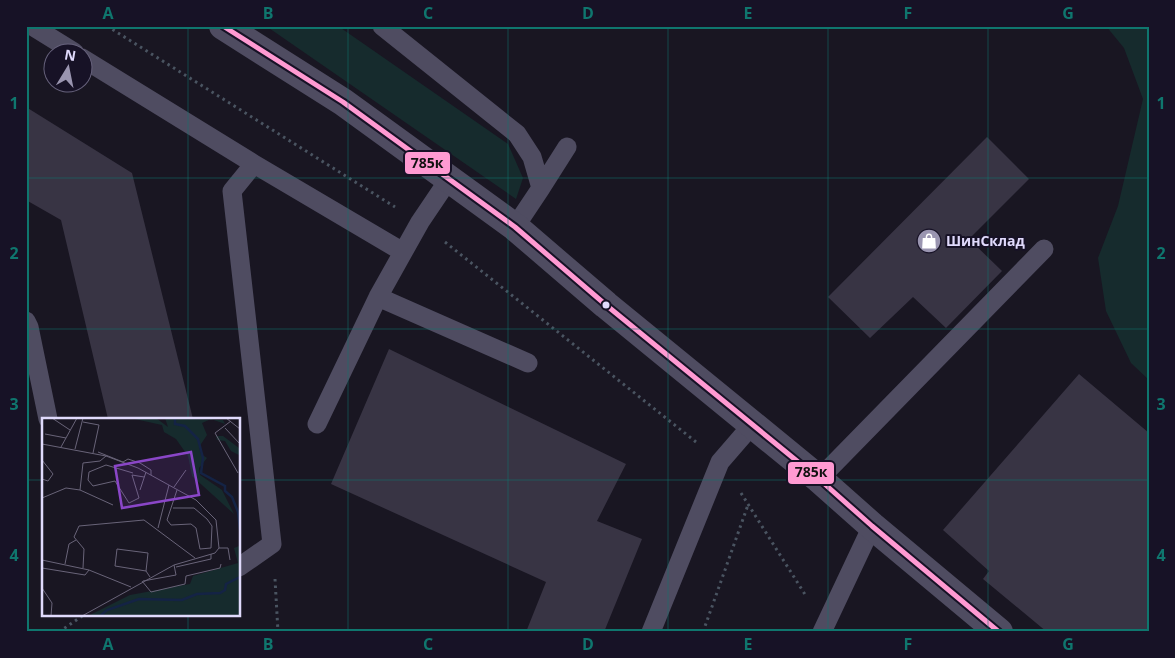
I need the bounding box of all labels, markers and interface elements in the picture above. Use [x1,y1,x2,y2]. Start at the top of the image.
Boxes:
text: A [102,2,114,24]
text: B [263,2,273,24]
text: C [423,2,433,24]
text: D [582,2,594,24]
text: E [744,2,753,24]
text: F [904,2,912,24]
text: G [1062,2,1074,24]
north arrow [42,42,92,92]
text: N [63,44,78,65]
text: 1 [9,92,19,114]
text: 1 [1156,92,1166,114]
line badge: 785к [404,151,451,175]
text: 785к [411,153,444,172]
shop icon: ШинСклад [916,228,942,254]
place label: ШинСклад [946,231,1026,250]
text: 2 [9,242,19,264]
text: 2 [1156,242,1166,264]
unlabelled marker [601,300,611,310]
text: 3 [9,393,19,415]
text: 3 [1156,393,1166,415]
inset map [42,418,240,616]
line badge: 785к [787,461,835,485]
text: 785к [795,462,828,481]
text: 4 [9,544,19,566]
text: 4 [1156,544,1166,566]
text: A [102,633,114,655]
text: B [263,633,273,655]
text: C [423,633,433,655]
text: D [582,633,594,655]
text: E [744,633,753,655]
text: F [904,633,912,655]
text: G [1062,633,1074,655]

